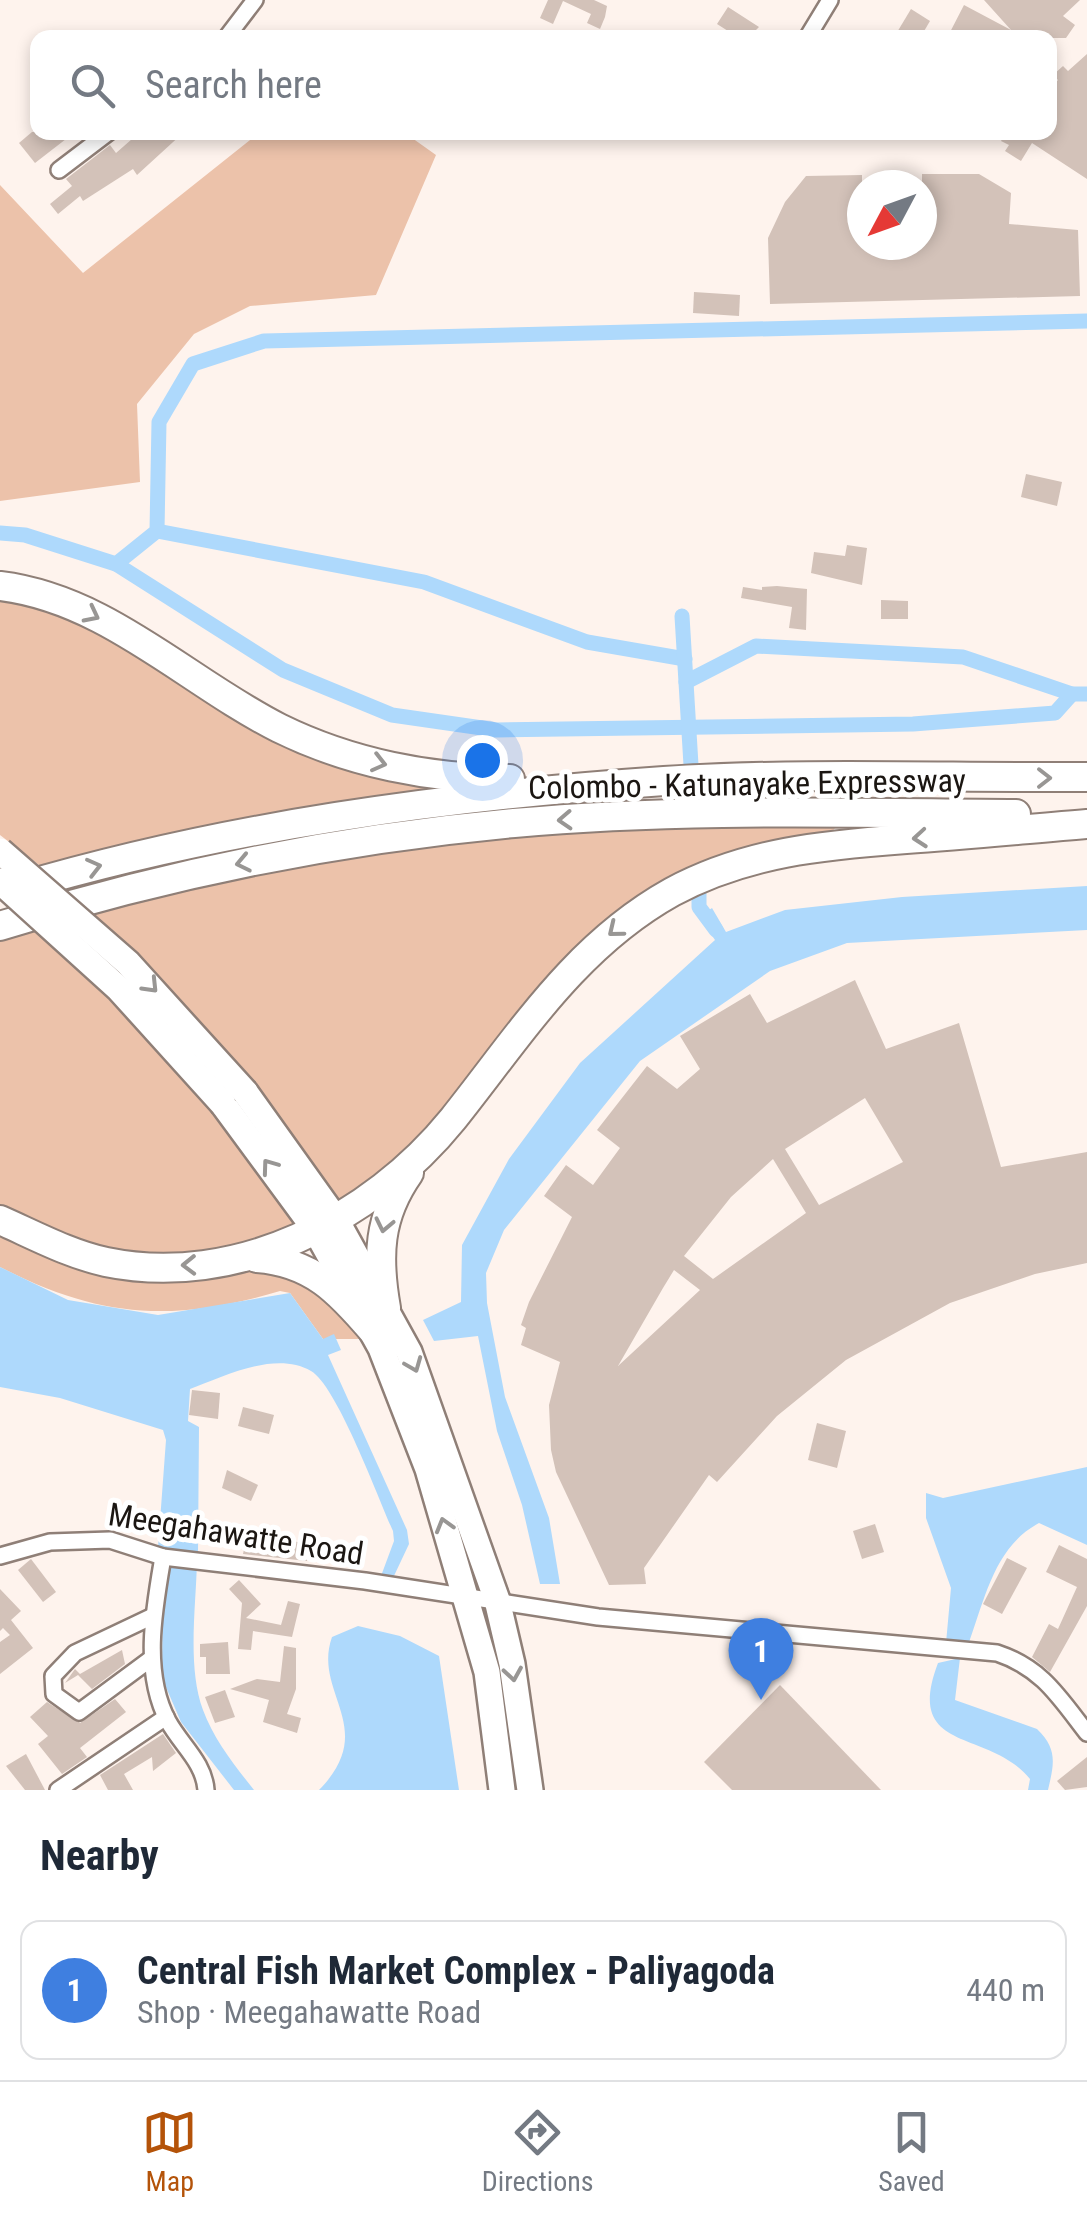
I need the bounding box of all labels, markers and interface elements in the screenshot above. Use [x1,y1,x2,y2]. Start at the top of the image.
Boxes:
search box [30,30,1057,140]
icon: search [65,58,120,113]
text: Search here [145,63,322,107]
north arrow [847,170,937,260]
one-way arrow [82,603,100,622]
your location [457,735,508,786]
one-way arrow [370,751,387,772]
street label: Colombo - Katunayake Expressway [528,761,966,807]
one-way arrow [1036,767,1052,788]
one-way arrow [556,809,572,830]
one-way arrow [912,827,928,849]
one-way arrow [235,851,252,872]
one-way arrow [85,858,102,879]
one-way arrow [609,918,627,936]
one-way arrow [139,974,157,993]
one-way arrow [263,1159,281,1177]
one-way arrow [375,1216,396,1233]
one-way arrow [181,1254,196,1276]
one-way arrow [402,1356,422,1373]
street label: Meegahawatte Road [106,1495,366,1573]
one-way arrow [435,1517,456,1534]
pin: 1 [728,1618,794,1700]
one-way arrow [502,1666,523,1682]
text: Nearby [40,1831,159,1880]
text: Central Fish Market Complex - Paliyagoda [137,1949,775,1993]
text: 1 [66,1971,83,2009]
text: 440 m [966,1971,1045,2009]
text: Shop · Meegahawatte Road [137,1993,481,2031]
tab: Map [142,2105,197,2198]
tab: Directions [482,2105,594,2198]
tab: Saved [878,2105,945,2198]

